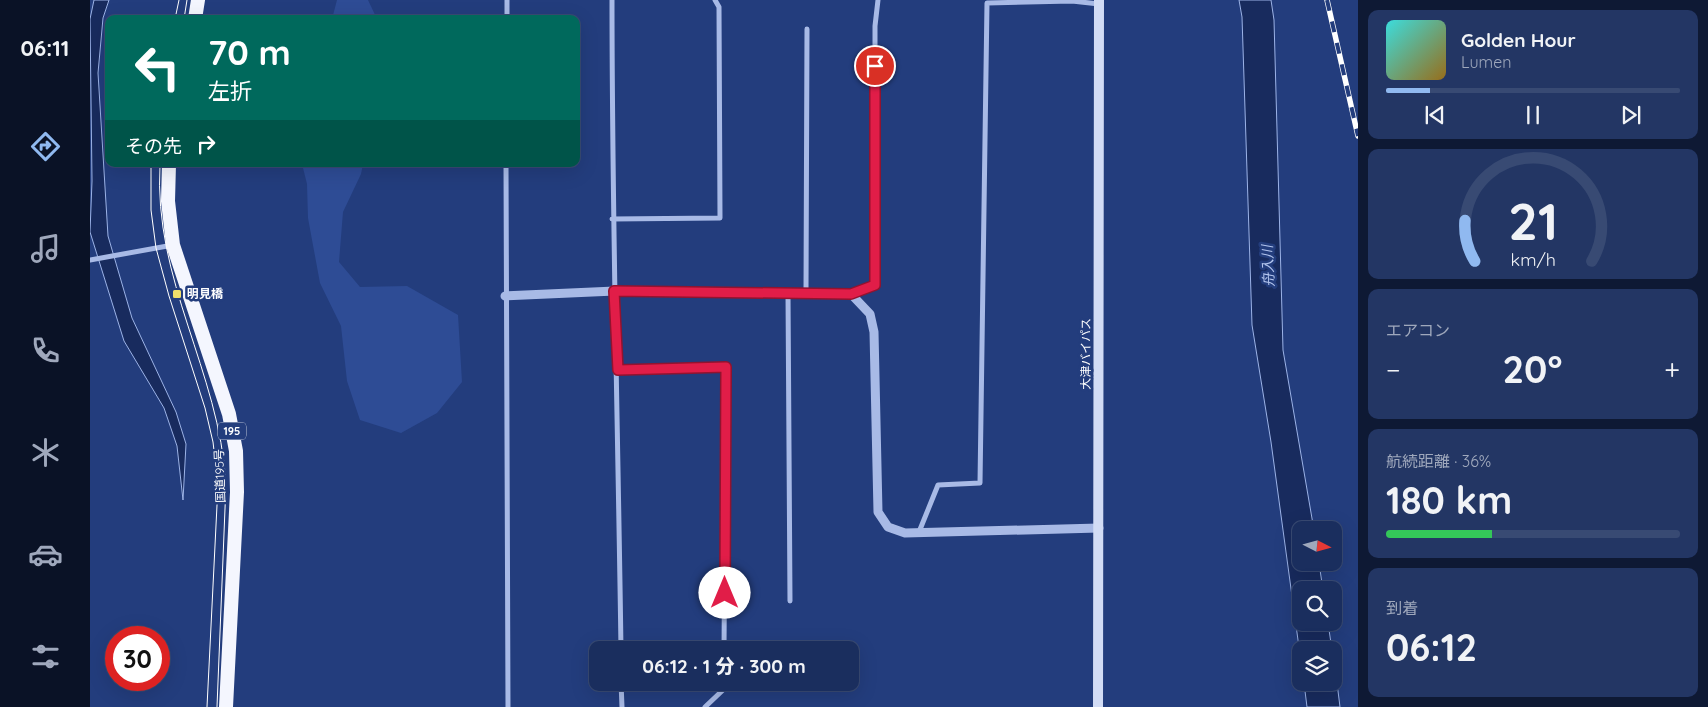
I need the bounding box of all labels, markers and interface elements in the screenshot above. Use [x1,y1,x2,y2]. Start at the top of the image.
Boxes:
text: Golden Hour [1461,28,1576,52]
text: 70 m [208,30,291,74]
text: 06:11 [21,34,69,62]
icon: left [125,35,190,100]
pin [854,45,896,87]
icon: arrive [861,52,889,80]
text: Lumen [1461,52,1512,72]
text: 左折 [208,77,252,105]
icon: previous [1421,101,1449,129]
icon: pause [1519,101,1547,129]
icon: next [1617,101,1645,129]
icon: directions [28,129,63,164]
icon: right [192,130,220,158]
text: その先 [125,134,182,158]
text: 21 [1508,188,1558,253]
icon: music [28,231,63,266]
water label: 舟入川 [1258,243,1278,287]
text: km/h [1510,248,1556,270]
place label: 明見橋 [187,286,224,301]
marker: 明見橋 [171,288,183,300]
street label: 大津バイパス [1078,318,1093,390]
text: エアコン [1386,320,1450,340]
icon: phone [28,333,63,368]
text: 20° [1502,345,1562,393]
text: − [1386,352,1401,387]
text: + [1664,352,1680,387]
road number: 195 [218,422,246,440]
icon: climate [28,435,63,470]
street label: 国道195号 [211,449,228,503]
text: 航続距離 · 36% [1386,451,1491,471]
text: 180 km [1386,476,1512,524]
north arrow [1292,521,1342,571]
map controls [1292,521,1342,691]
icon: car [28,537,63,572]
position arrow [698,566,750,618]
button: search [1292,581,1342,631]
text: 到着 [1386,598,1418,618]
text: 06:12 [1386,623,1477,671]
speed limit sign: 30 [105,626,170,691]
icon: filters [28,639,63,674]
button: layers [1292,641,1342,691]
text: 06:12 · 1 分 · 300 m [642,654,806,678]

